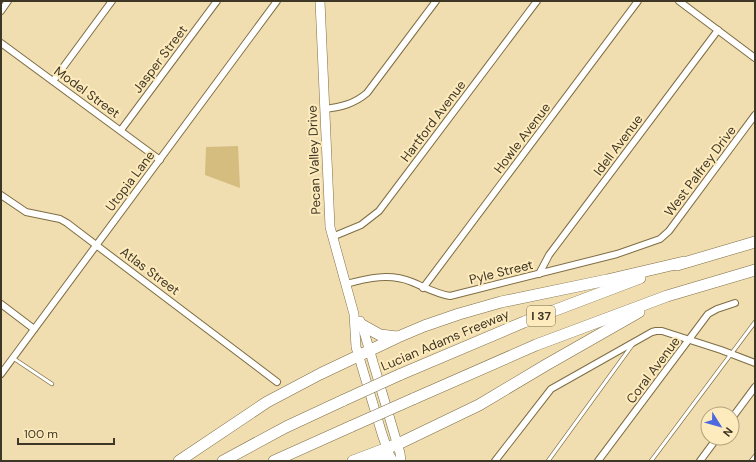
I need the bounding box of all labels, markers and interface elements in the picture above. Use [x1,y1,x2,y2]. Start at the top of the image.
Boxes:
street label: Jasper Street [129,22,191,96]
street label: Model Street [51,62,123,122]
street label: Hartford Avenue [397,77,469,165]
street label: Howle Avenue [490,99,554,177]
street label: Pecan Valley Drive [304,105,324,215]
street label: Idell Avenue [590,111,646,179]
street label: West Palfrey Drive [660,122,740,220]
street label: Utopia Lane [102,147,158,215]
street label: Atlas Street [117,243,183,299]
street label: Pyle Street [467,256,535,288]
street label: Lucian Adams Freeway [378,305,512,375]
road number: I 37 [527,306,555,326]
street label: Coral Avenue [622,333,684,407]
north arrow [700,406,740,446]
scale bar [18,420,114,446]
text: N [720,425,736,439]
text: 100 m [24,426,58,442]

